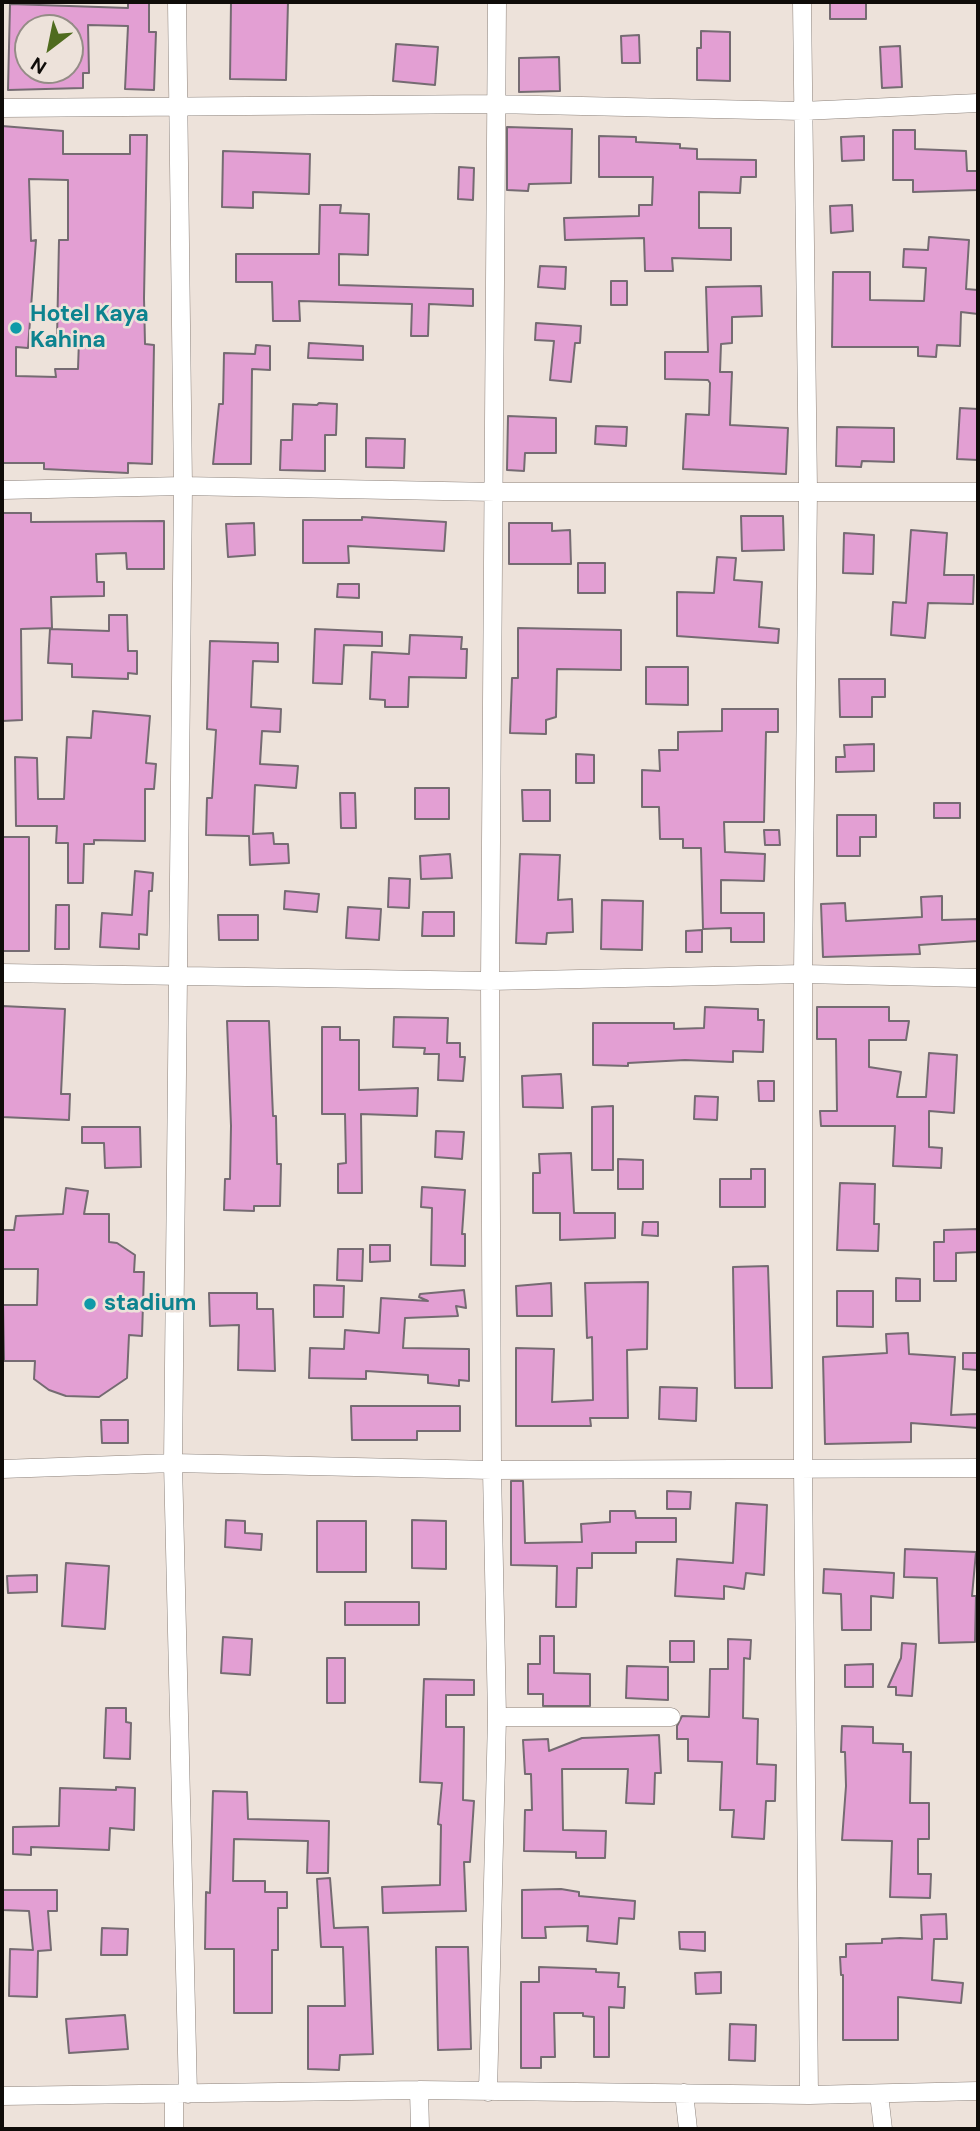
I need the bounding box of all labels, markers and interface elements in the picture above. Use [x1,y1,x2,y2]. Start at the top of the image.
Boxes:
north arrow [14,14,84,84]
text: N [26,51,51,80]
place label: Hotel Kaya Kahina [30,301,149,355]
marker: Hotel Kaya Kahina [8,320,24,336]
place label: stadium [104,1290,197,1318]
marker: stadium [82,1296,98,1312]

